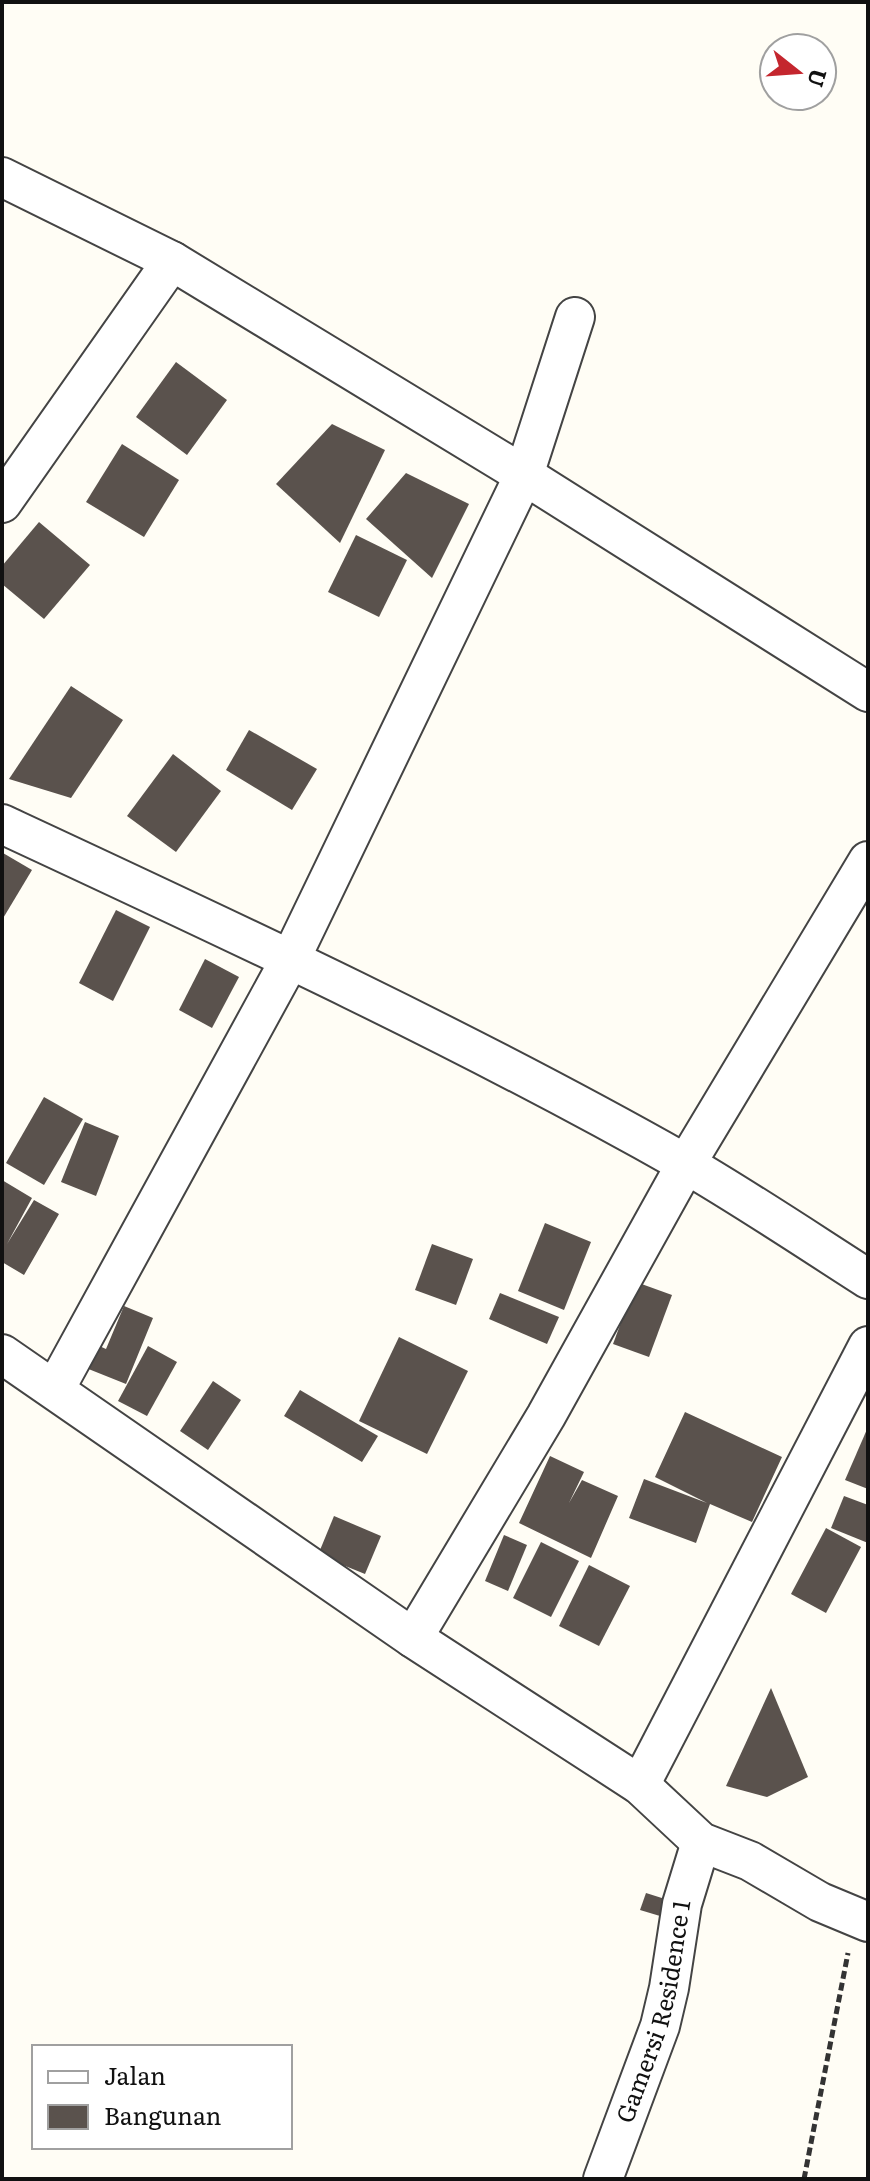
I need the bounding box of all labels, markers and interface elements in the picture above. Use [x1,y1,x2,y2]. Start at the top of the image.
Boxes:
north arrow [758,32,838,112]
text: U [800,65,837,91]
street label: Gamersi Residence 1 [606,1897,697,2127]
legend [32,2045,292,2149]
text: Jalan [104,2057,166,2092]
text: Bangunan [104,2097,222,2132]

